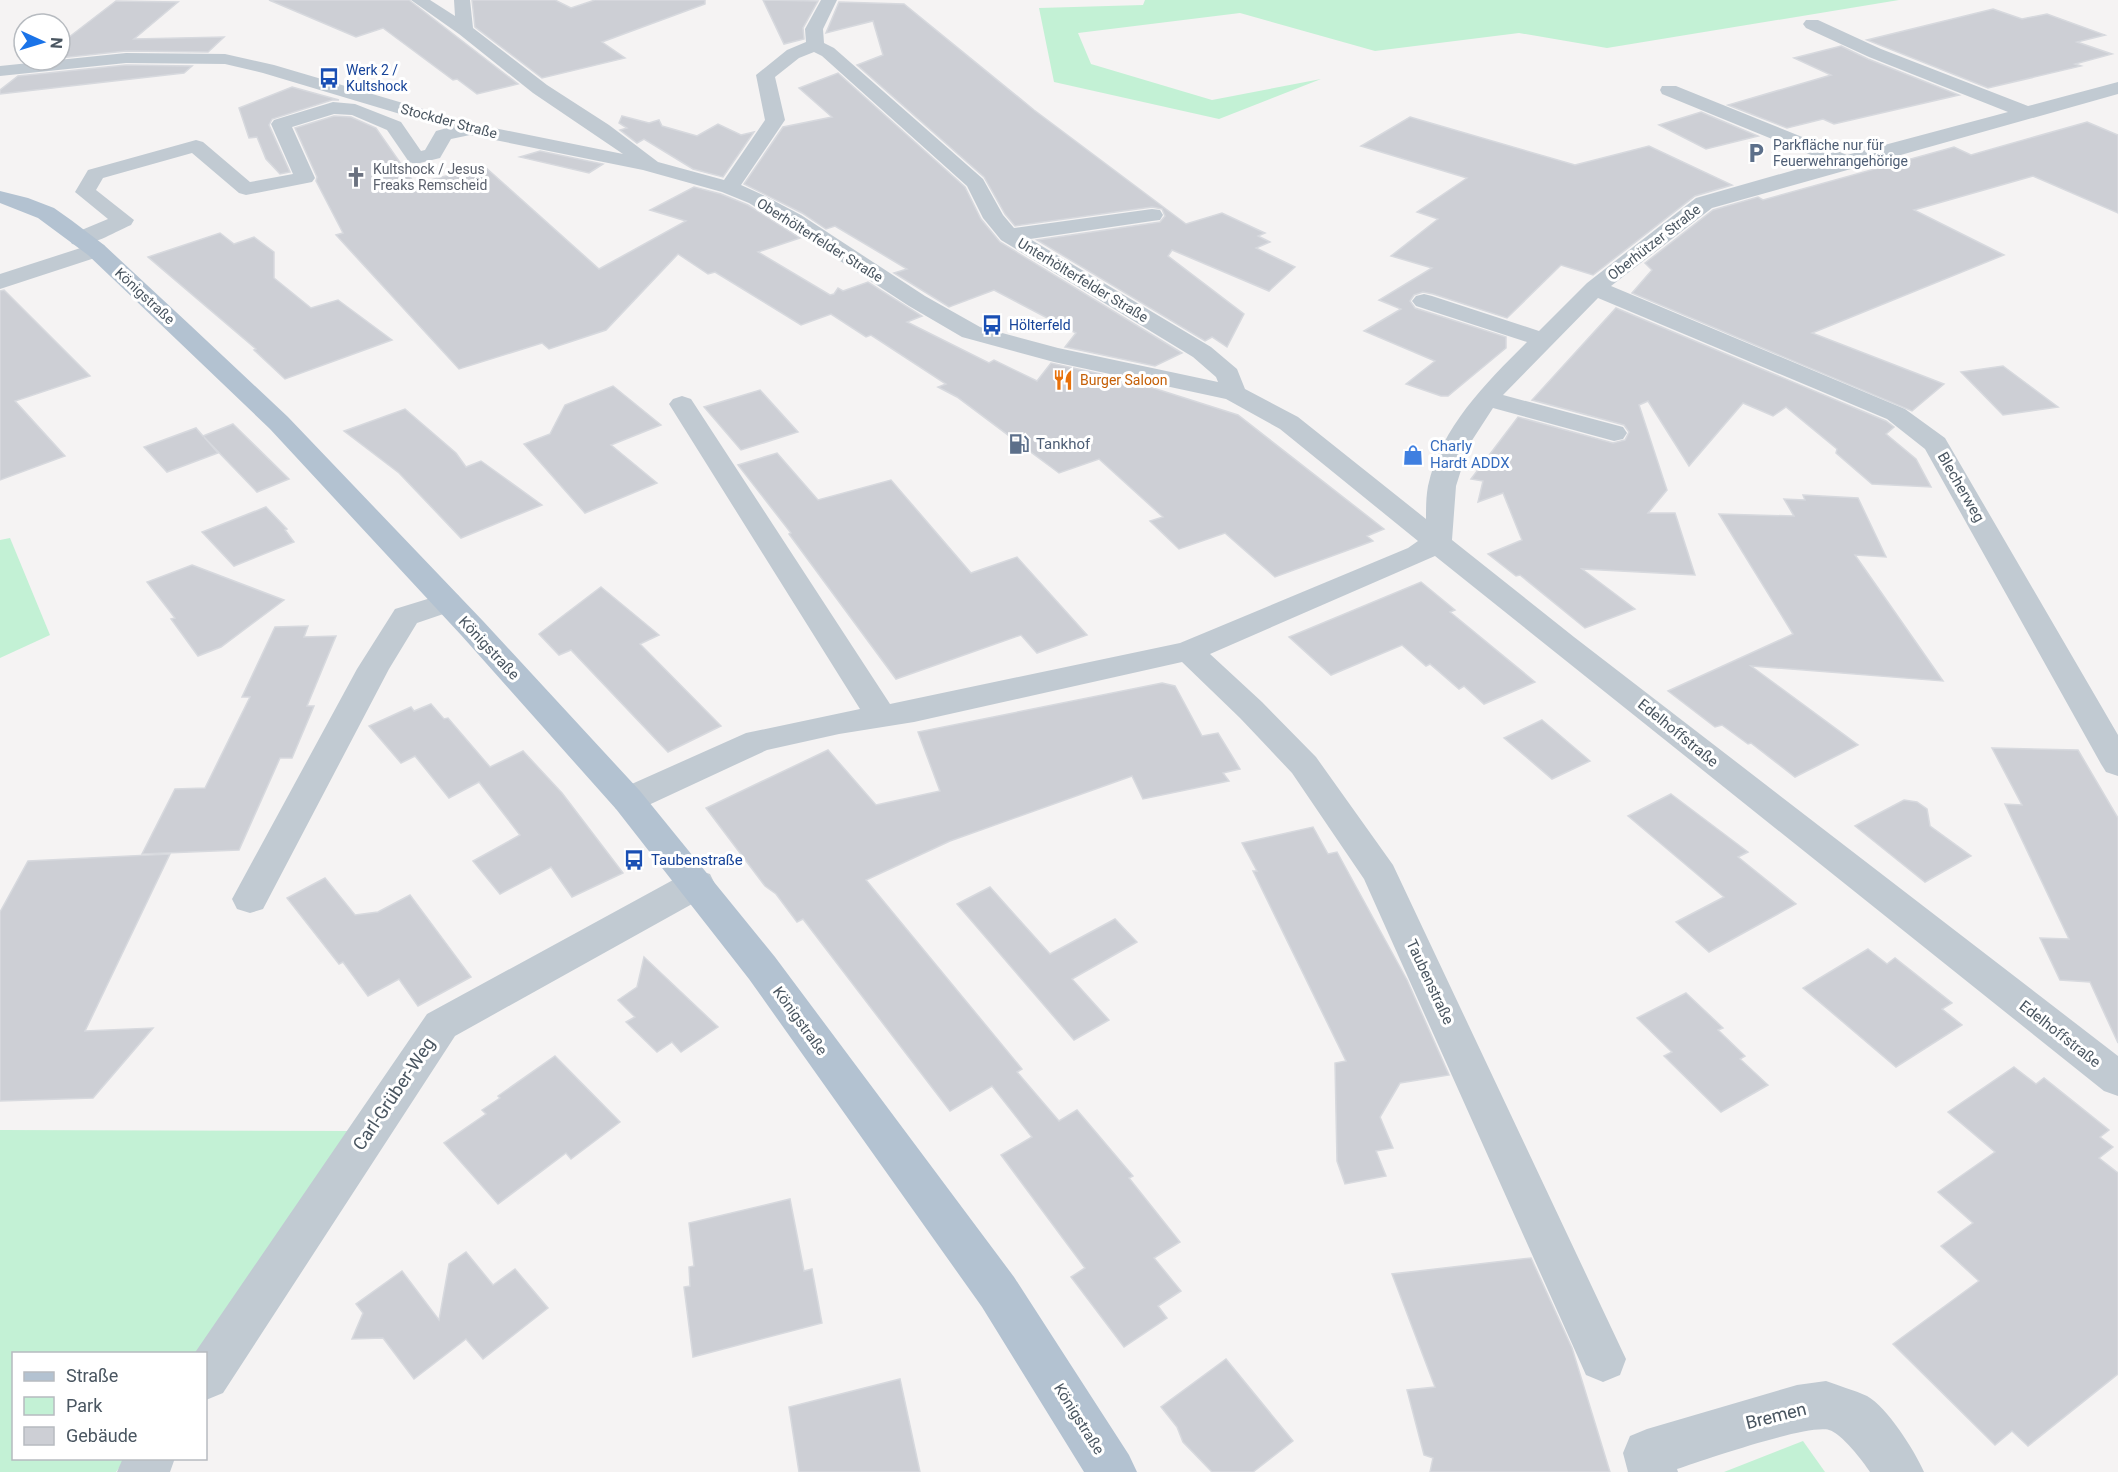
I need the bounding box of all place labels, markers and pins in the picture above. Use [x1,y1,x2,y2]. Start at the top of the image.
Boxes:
place label: Werk 2 / Kultshock [346,62,409,94]
bus stop icon: Werk 2 / Kultshock [317,66,341,90]
place label: Parkfläche nur für Feuerwehrangehörige [1773,137,1908,169]
parking icon: Parkfläche nur für Feuerwehrangehörige [1744,141,1768,165]
place label: Kultshock / Jesus Freaks Remscheid [373,161,487,193]
church icon: Kultshock / Jesus Freaks Remscheid [344,165,368,189]
bus stop icon: Hölterfeld [980,313,1004,337]
place label: Hölterfeld [1009,317,1071,333]
restaurant icon: Burger Saloon [1051,368,1075,392]
place label: Burger Saloon [1080,372,1168,388]
fuel station icon: Tankhof [1007,432,1031,456]
place label: Tankhof [1036,435,1091,453]
place label: Charly Hardt ADDX [1430,437,1510,472]
shop icon: Charly Hardt ADDX [1401,443,1425,467]
bus stop icon: Taubenstraße [622,848,646,872]
place label: Taubenstraße [651,851,743,869]

